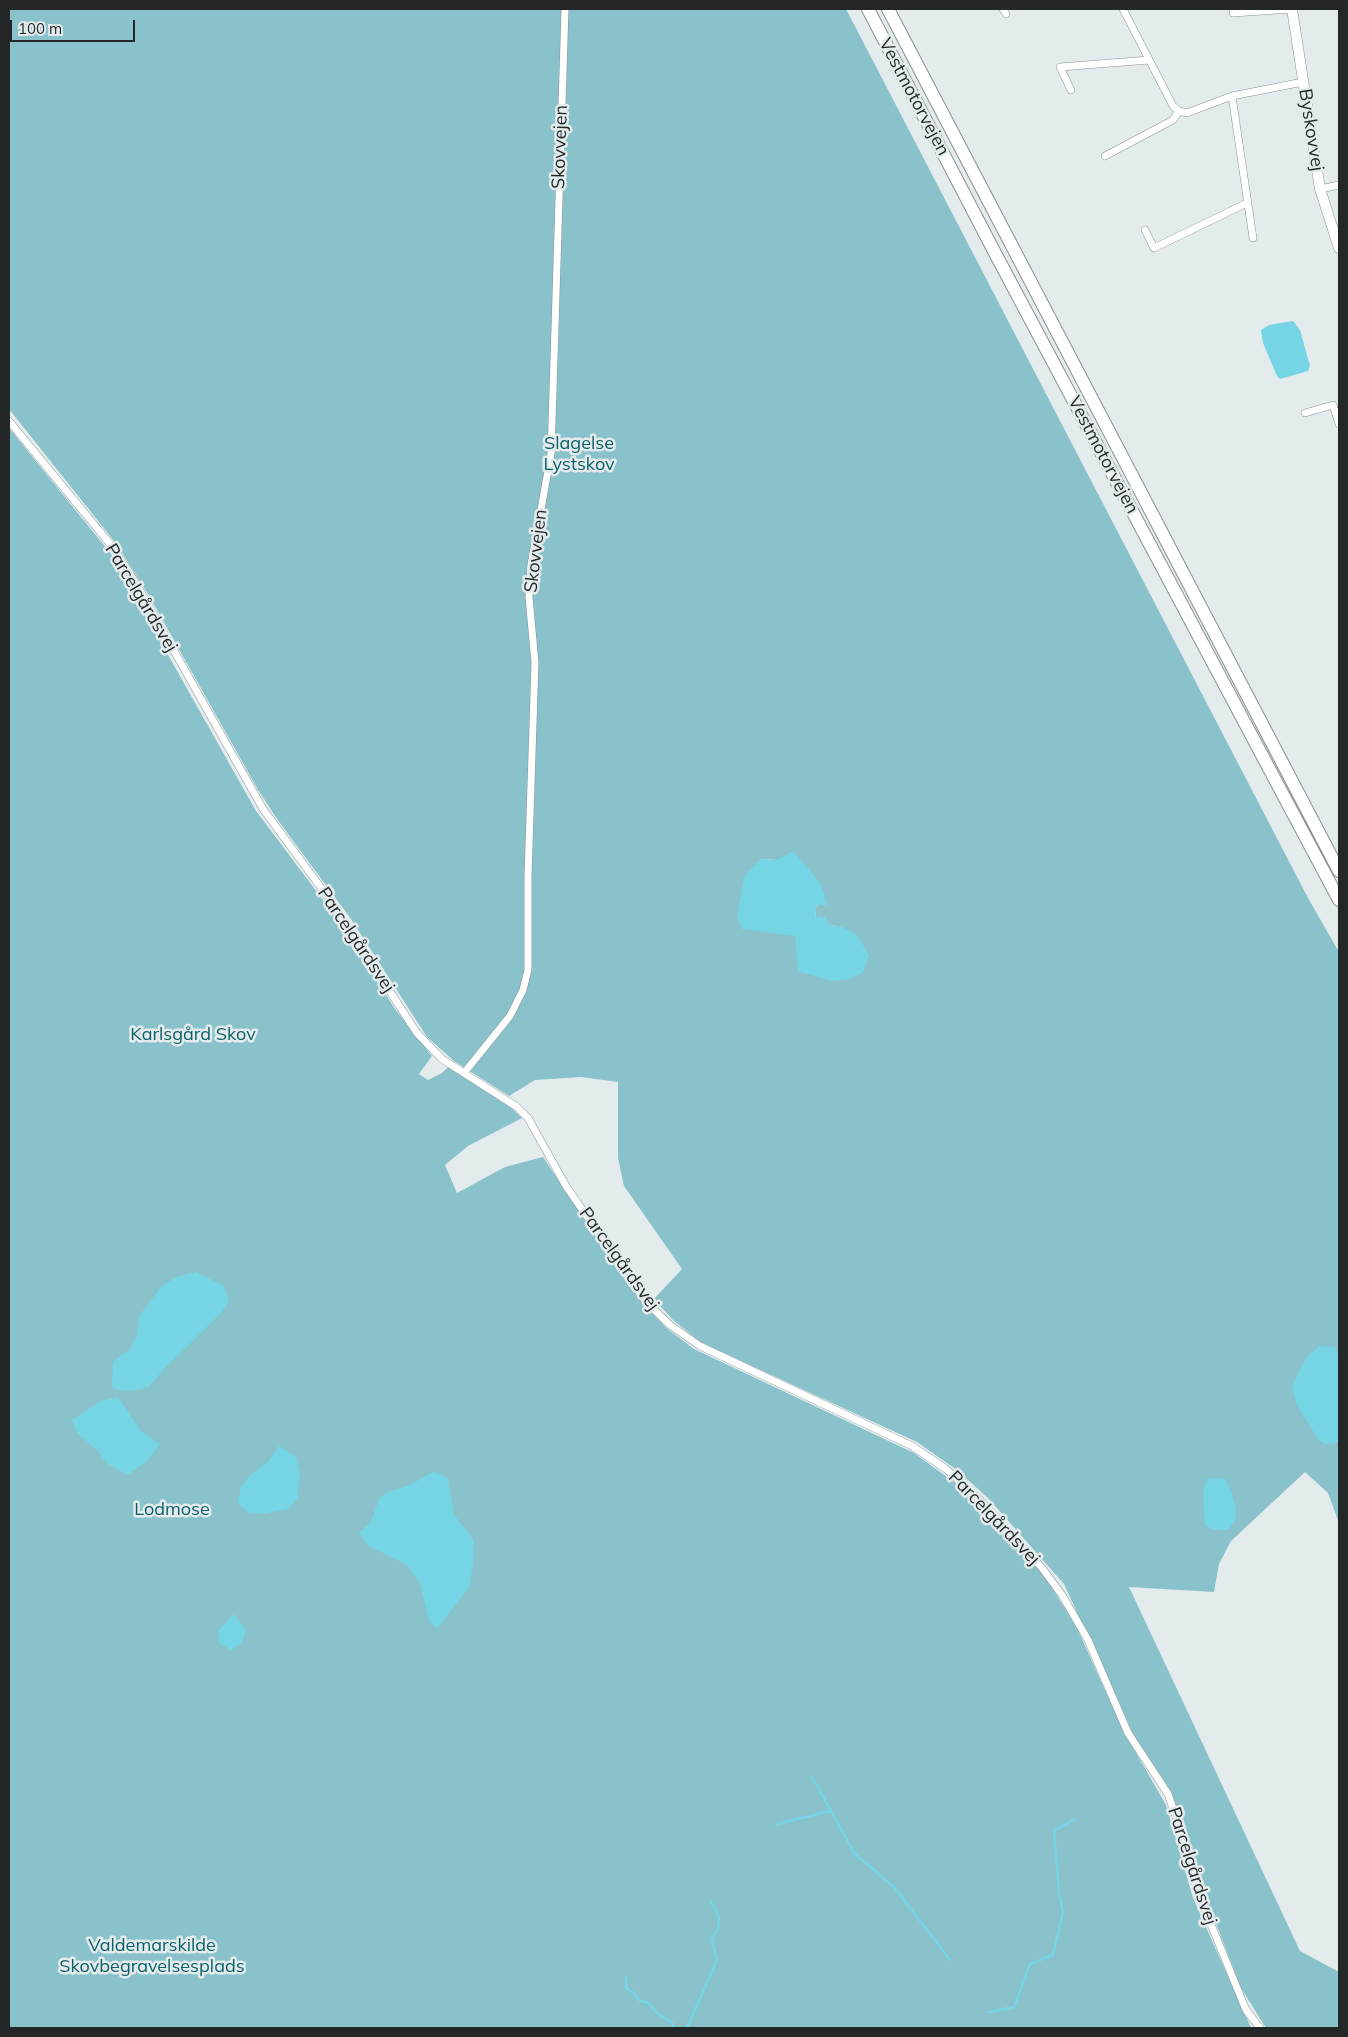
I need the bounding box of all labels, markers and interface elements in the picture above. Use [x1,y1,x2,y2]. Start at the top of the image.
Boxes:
scale bar [12,10,138,42]
text: 100 m [18,19,62,38]
street label: Vestmotorvejen [874,35,954,159]
street label: Byskovvej [1294,87,1328,173]
street label: Skovvejen [548,105,572,189]
street label: Vestmotorvejen [1063,393,1143,517]
park label: Slagelse Lystskov [543,433,615,476]
street label: Skovvejen [520,508,552,594]
street label: Parcelgårdsvej [100,540,182,656]
street label: Parcelgårdsvej [313,883,399,997]
park label: Karlsgård Skov [130,1024,256,1046]
street label: Parcelgårdsvej [574,1203,664,1315]
street label: Parcelgårdsvej [944,1466,1044,1570]
park label: Lodmose [134,1499,210,1521]
street label: Parcelgårdsvej [1163,1804,1221,1928]
park label: Valdemarskilde Skovbegravelsesplads [59,1935,245,1978]

